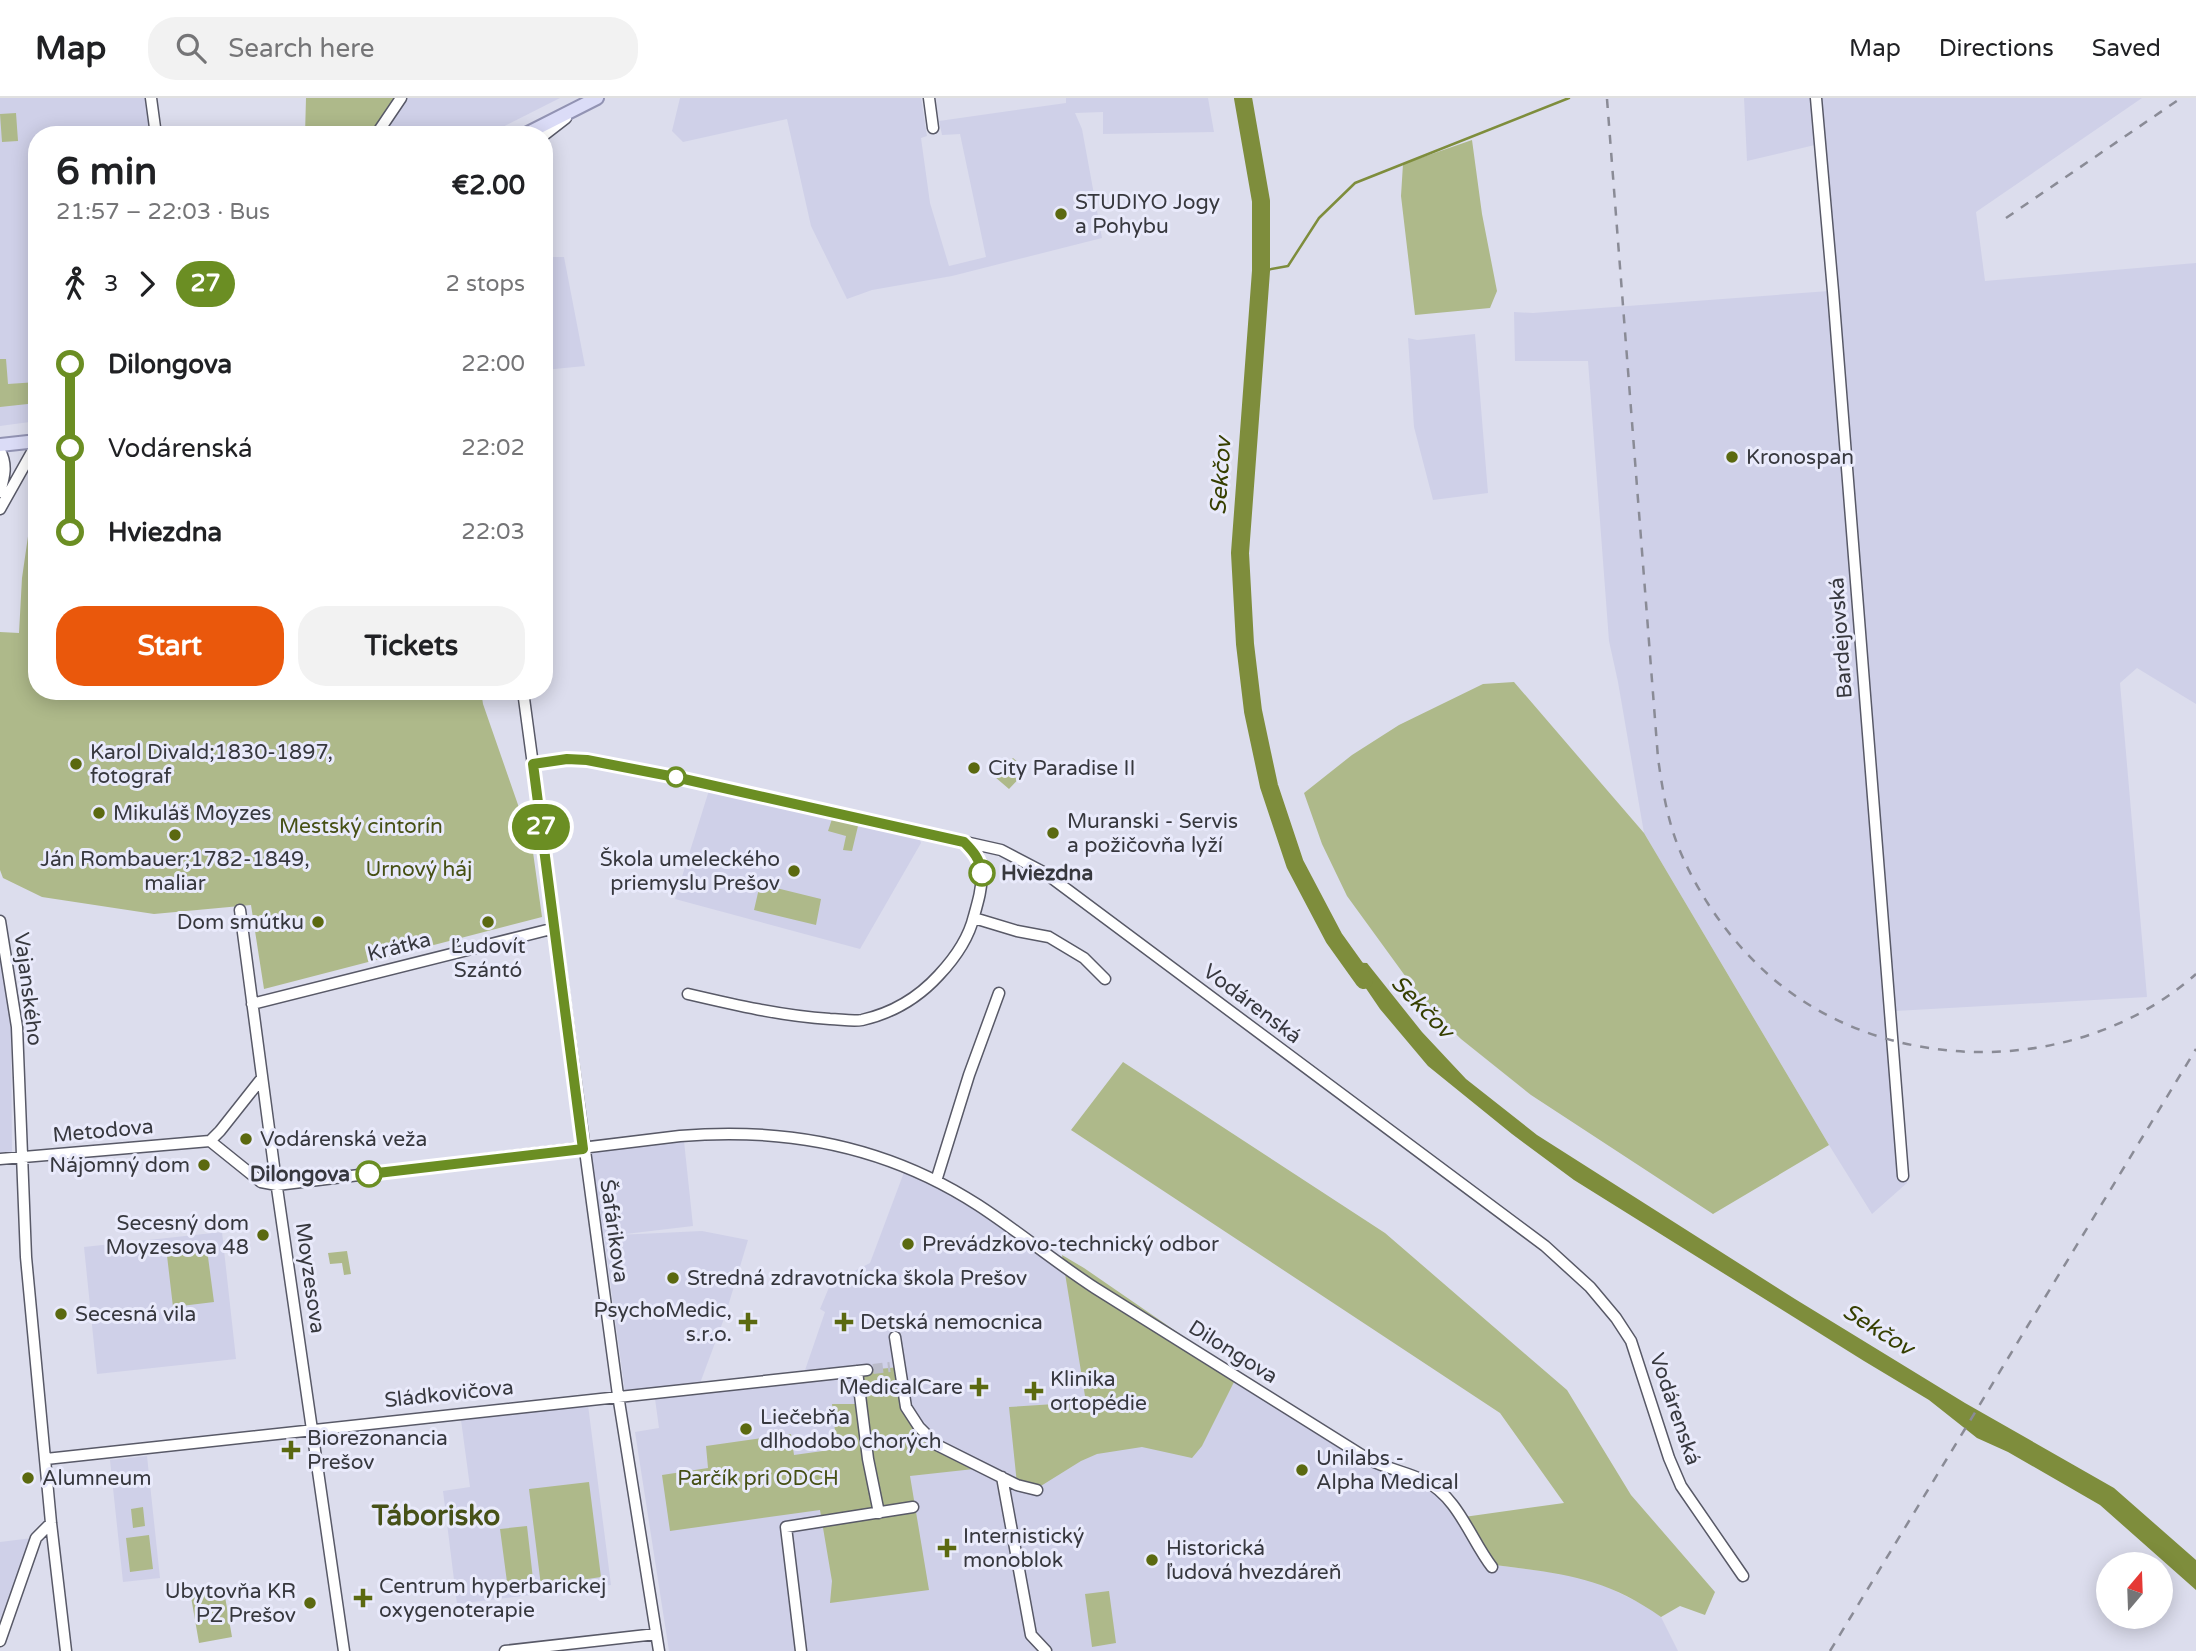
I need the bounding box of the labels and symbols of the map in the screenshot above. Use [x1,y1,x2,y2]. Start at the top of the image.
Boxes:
place label: STUDIYO Jogy a Pohybu [1075,190,1220,239]
marker: STUDIYO Jogy a Pohybu [1053,206,1069,222]
water label: Sekčov [1204,433,1238,516]
place label: Kronospan [1746,445,1854,470]
marker: Kronospan [1724,449,1740,465]
street label: Bardejovská [1824,577,1858,699]
place label: Karol Divald;1830-1897, fotograf [90,740,333,789]
marker: Karol Divald;1830-1897, fotograf [68,756,84,772]
place label: City Paradise II [988,756,1136,781]
marker: City Paradise II [966,760,982,776]
unlabelled marker [666,767,686,787]
place label: Mikuláš Moyzes [113,801,271,826]
line badge: 27 [510,804,572,850]
marker: Mikuláš Moyzes [91,805,107,821]
place label: Muranski - Servis a požičovňa lyží [1067,809,1238,858]
park label: Mestský cintorín [279,814,443,839]
marker: Muranski - Servis a požičovňa lyží [1045,825,1061,841]
marker: Ján Rombauer;1782-1849, maliar [167,827,183,843]
place label: Ján Rombauer;1782-1849, maliar [40,847,310,896]
place label: Škola umeleckého priemyslu Prešov [600,847,780,896]
park label: Urnový háj [366,857,472,882]
marker: Hviezdna [969,860,995,886]
place label: Hviezdna [1001,861,1093,886]
marker: Škola umeleckého priemyslu Prešov [786,863,802,879]
place label: Dom smútku [177,910,304,935]
marker: Dom smútku [310,914,326,930]
marker: Ľudovít Szántó [480,914,496,930]
street label: Krátka [365,927,433,967]
street label: Vajanského [9,931,47,1047]
place label: Ľudovít Szántó [450,934,526,983]
street label: Vodárenská [1198,959,1306,1049]
water label: Sekčov [1385,969,1461,1047]
street label: Metodova [52,1114,154,1148]
place label: Vodárenská veža [260,1127,427,1152]
marker: Vodárenská veža [238,1131,254,1147]
place label: Nájomný dom [49,1153,190,1178]
marker: Nájomný dom [196,1157,212,1173]
marker: Dilongova [356,1161,382,1187]
place label: Dilongova [250,1162,350,1187]
street label: Šafárikova [594,1178,634,1284]
place label: Secesný dom Moyzesova 48 [105,1211,249,1260]
street label: Moyzesova [290,1221,330,1335]
marker: Secesný dom Moyzesova 48 [255,1227,271,1243]
place label: Prevádzkovo‑technický odbor [922,1232,1219,1257]
marker: Prevádzkovo‑technický odbor [900,1236,916,1252]
place label: Stredná zdravotnícka škola Prešov [687,1266,1027,1291]
marker: Stredná zdravotnícka škola Prešov [665,1270,681,1286]
place label: PsychoMedic, s.r.o. [593,1298,732,1347]
water label: Sekčov [1838,1298,1921,1364]
place label: Secesná vila [75,1302,196,1327]
marker: Secesná vila [53,1306,69,1322]
place label: Detská nemocnica [860,1310,1043,1335]
marker: PsychoMedic, s.r.o. [738,1312,758,1332]
marker: Detská nemocnica [834,1312,854,1332]
street label: Dilongova [1184,1315,1282,1389]
street label: Vodárenská [1644,1350,1706,1468]
place label: Klinika ortopédie [1050,1367,1147,1416]
street label: Sládkovičova [383,1375,515,1413]
place label: MedicalCare [839,1375,963,1400]
marker: MedicalCare [969,1377,989,1397]
marker: Klinika ortopédie [1024,1381,1044,1401]
place label: Liečebňa dlhodobo chorých [760,1405,941,1454]
marker: Liečebňa dlhodobo chorých [738,1421,754,1437]
place label: Biorezonancia Prešov [307,1426,448,1475]
marker: Biorezonancia Prešov [281,1440,301,1460]
place label: Unilabs - Alpha Medical [1316,1446,1459,1495]
marker: Unilabs - Alpha Medical [1294,1462,1310,1478]
place label: Alumneum [42,1466,152,1491]
park label: Parčík pri ODCH [677,1466,839,1491]
marker: Alumneum [20,1470,36,1486]
district label: Táborisko [371,1499,500,1533]
place label: Internistický monoblok [963,1524,1084,1573]
place label: Historická ľudová hvezdáreň [1166,1536,1342,1585]
marker: Internistický monoblok [937,1538,957,1558]
marker: Historická ľudová hvezdáreň [1144,1552,1160,1568]
north arrow [2096,1552,2174,1629]
place label: Centrum hyperbarickej oxygenoterapie [379,1574,606,1623]
place label: Ubytovňa KR PZ Prešov [165,1579,296,1628]
marker: Centrum hyperbarickej oxygenoterapie [353,1588,373,1608]
marker: Ubytovňa KR PZ Prešov [302,1595,318,1611]

